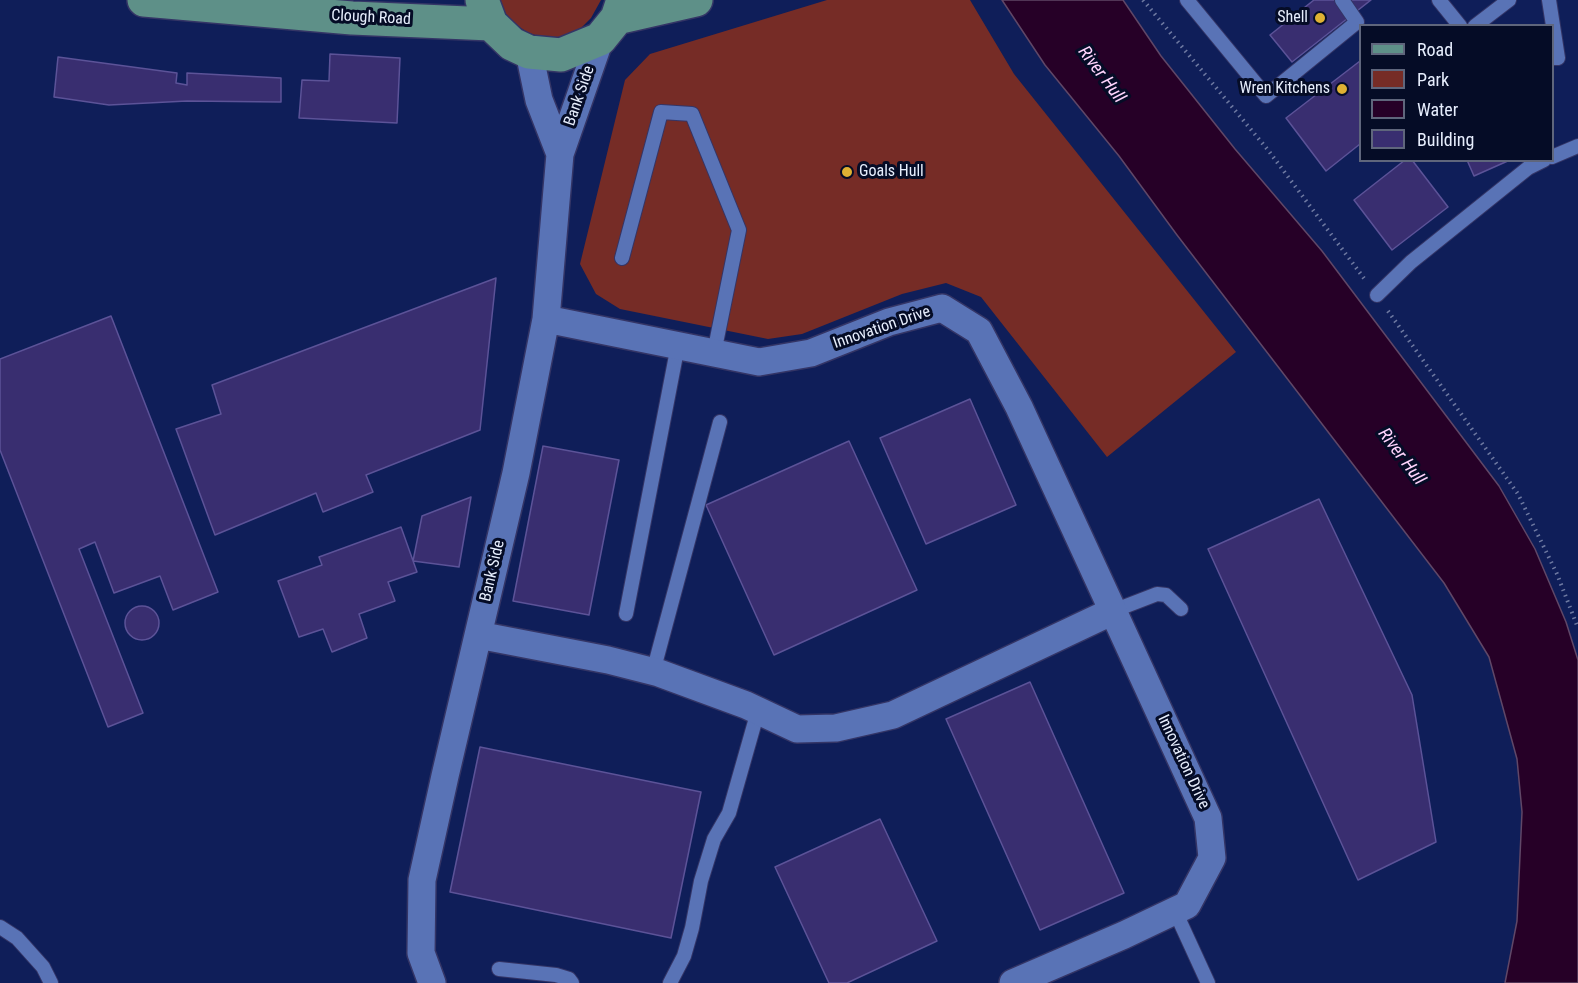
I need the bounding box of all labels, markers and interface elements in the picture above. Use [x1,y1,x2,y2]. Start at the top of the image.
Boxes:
street label: Clough Road [331,6,411,30]
place label: Shell [1277,8,1308,28]
marker: Shell [1313,11,1327,25]
legend [1359,24,1554,162]
text: Road [1417,39,1453,60]
water label: River Hull [1073,42,1129,108]
street label: Bank Side [561,63,599,129]
text: Park [1417,69,1449,90]
place label: Wren Kitchens [1240,79,1330,99]
marker: Wren Kitchens [1335,82,1349,96]
text: Water [1417,99,1458,120]
text: Building [1417,129,1474,150]
place label: Goals Hull [859,162,924,182]
marker: Goals Hull [840,165,854,179]
street label: Innovation Drive [831,302,933,354]
water label: River Hull [1373,424,1429,490]
street label: Bank Side [477,538,509,604]
street label: Innovation Drive [1153,712,1213,812]

